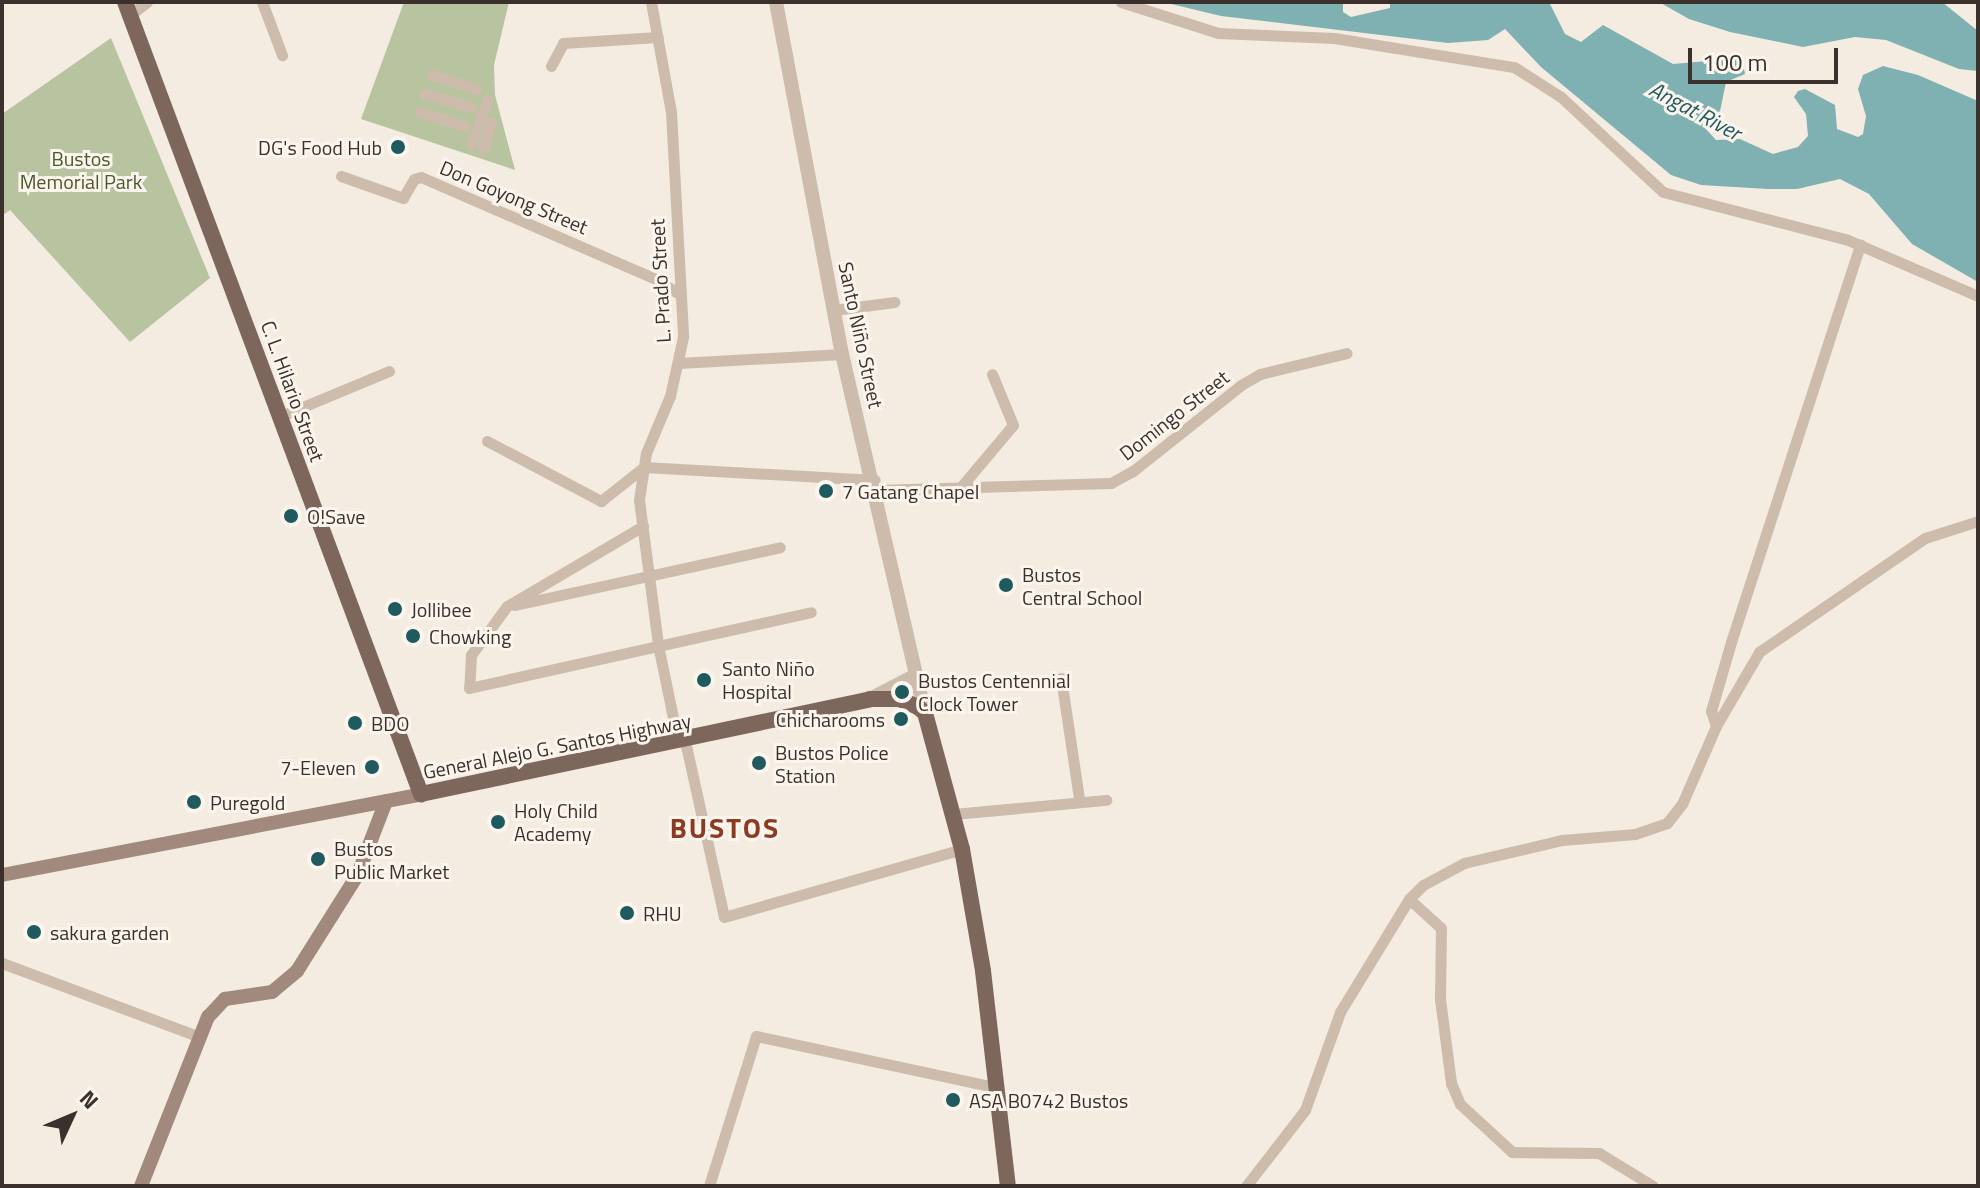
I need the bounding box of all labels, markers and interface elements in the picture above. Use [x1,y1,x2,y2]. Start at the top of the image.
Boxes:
scale bar [1692,32,1842,82]
text: 100 m [1702,44,1768,80]
water label: Angat River [1645,76,1745,146]
place label: DG's Food Hub [258,135,382,159]
marker: DG's Food Hub [389,138,407,156]
park label: Bustos Memorial Park [20,146,142,193]
street label: Don Goyong Street [436,155,592,239]
street label: L. Prado Street [645,218,675,344]
street label: Santo Niño Street [834,260,888,410]
street label: C. L. Hilario Street [256,317,330,465]
street label: Domingo Street [1115,365,1233,465]
place label: 7 Gatang Chapel [842,479,979,503]
marker: 7 Gatang Chapel [817,482,835,500]
place label: O!Save [307,504,365,528]
marker: O!Save [282,507,300,525]
place label: Bustos Central School [1022,562,1142,609]
marker: Bustos Central School [997,576,1015,594]
place label: Jollibee [411,597,472,621]
marker: Jollibee [386,600,404,618]
place label: Chowking [429,624,511,648]
marker: Chowking [404,627,422,645]
place label: Santo Niño Hospital [722,656,815,703]
place label: Bustos Centennial Clock Tower [918,668,1071,715]
marker: Santo Niño Hospital [693,669,715,691]
marker: Bustos Centennial Clock Tower [893,683,911,701]
place label: Chicharooms [776,707,885,731]
street label: General Alejo G. Santos Highway [421,708,693,784]
marker: Chicharooms [892,710,910,728]
place label: BDO [371,711,409,735]
marker: BDO [346,714,364,732]
place label: Bustos Police Station [775,740,889,787]
marker: Bustos Police Station [750,754,768,772]
place label: 7-Eleven [280,755,356,779]
marker: 7-Eleven [363,758,381,776]
place label: Puregold [210,790,285,814]
marker: Puregold [185,793,203,811]
place label: Holy Child Academy [514,798,598,845]
district label: BUSTOS [670,811,780,845]
marker: Holy Child Academy [489,813,507,831]
place label: Bustos Public Market [334,836,449,883]
marker: Bustos Public Market [309,850,327,868]
place label: RHU [643,901,682,925]
marker: RHU [618,904,636,922]
place label: sakura garden [50,920,169,944]
marker: sakura garden [25,923,43,941]
north arrow [32,1076,112,1156]
text: N [72,1082,107,1117]
place label: ASA B0742 Bustos [969,1088,1128,1112]
marker: ASA B0742 Bustos [944,1091,962,1109]

